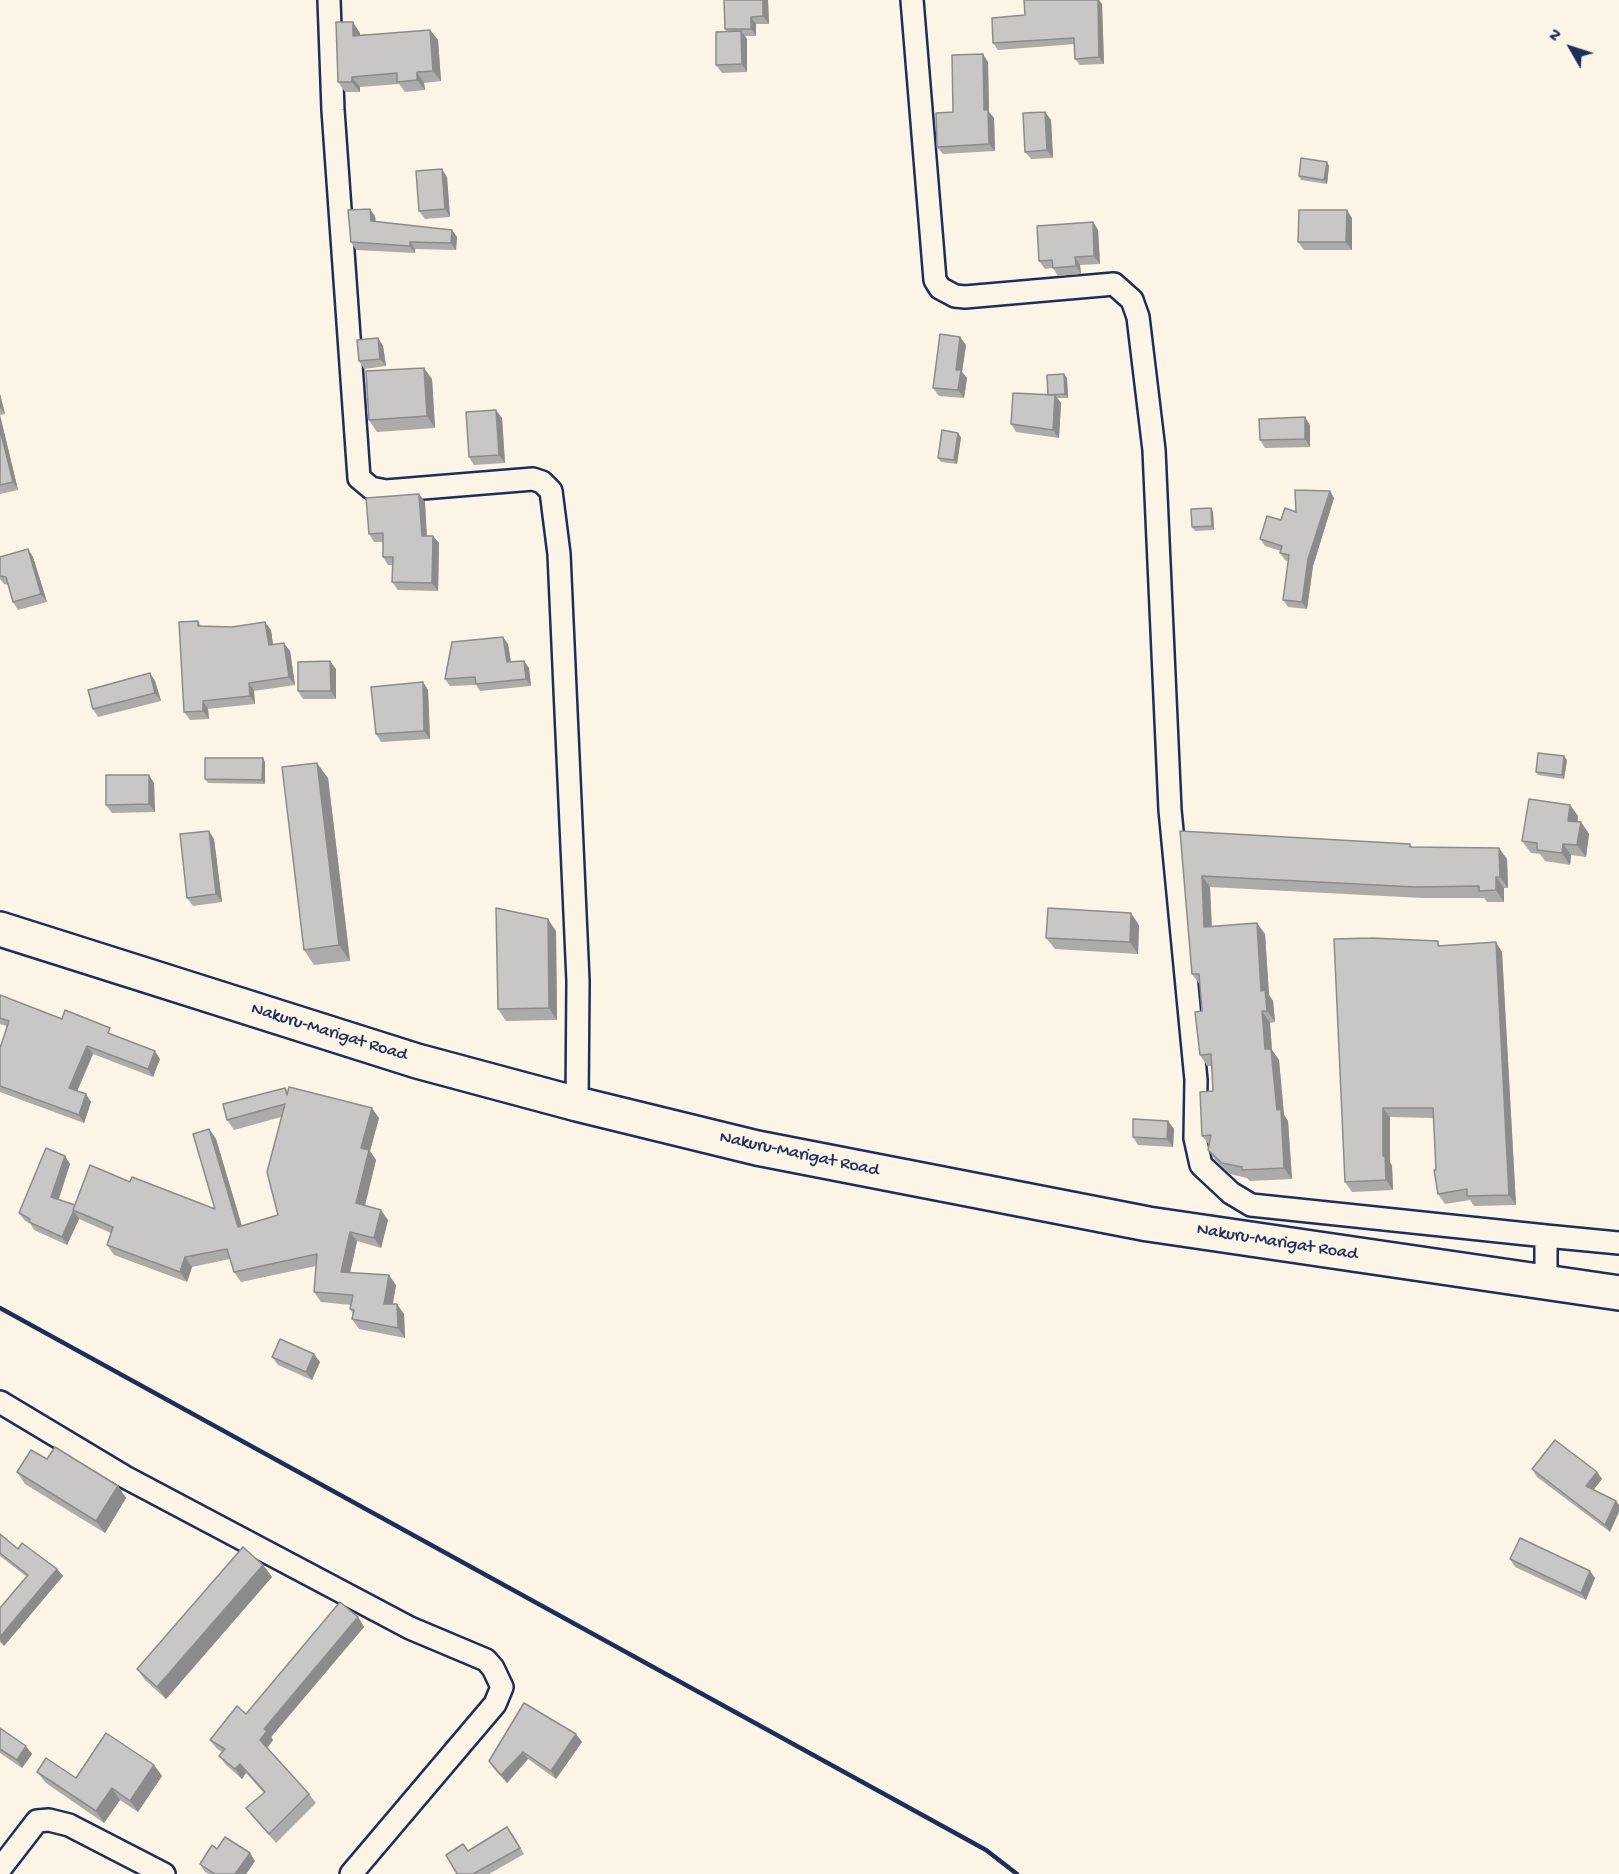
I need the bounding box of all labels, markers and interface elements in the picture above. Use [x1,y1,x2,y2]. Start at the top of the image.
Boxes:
north arrow [1541,18,1601,78]
text: N [1546,26,1567,46]
street label: Nakuru-Marigat Road [248,999,410,1067]
street label: Nakuru-Marigat Road [717,1128,881,1182]
street label: Nakuru-Marigat Road [1195,1220,1359,1266]

